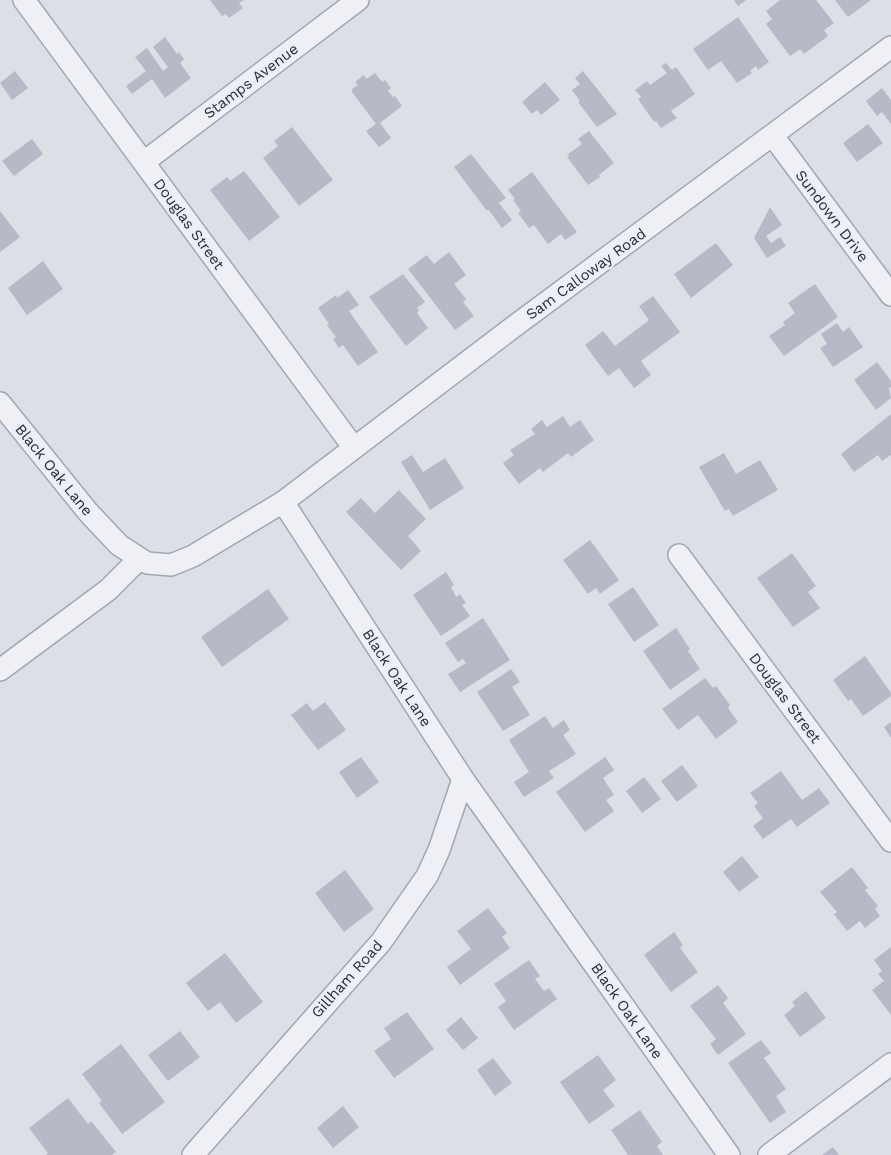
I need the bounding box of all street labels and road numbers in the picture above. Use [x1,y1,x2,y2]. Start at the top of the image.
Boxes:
street label: Stamps Avenue [200,40,302,122]
street label: Sundown Drive [792,166,872,266]
street label: Douglas Street [150,175,229,274]
street label: Sam Calloway Road [523,225,649,323]
street label: Black Oak Lane [11,420,97,520]
street label: Black Oak Lane [359,626,435,730]
street label: Douglas Street [745,649,825,747]
street label: Gillham Road [308,937,386,1021]
street label: Black Oak Lane [587,960,667,1062]

